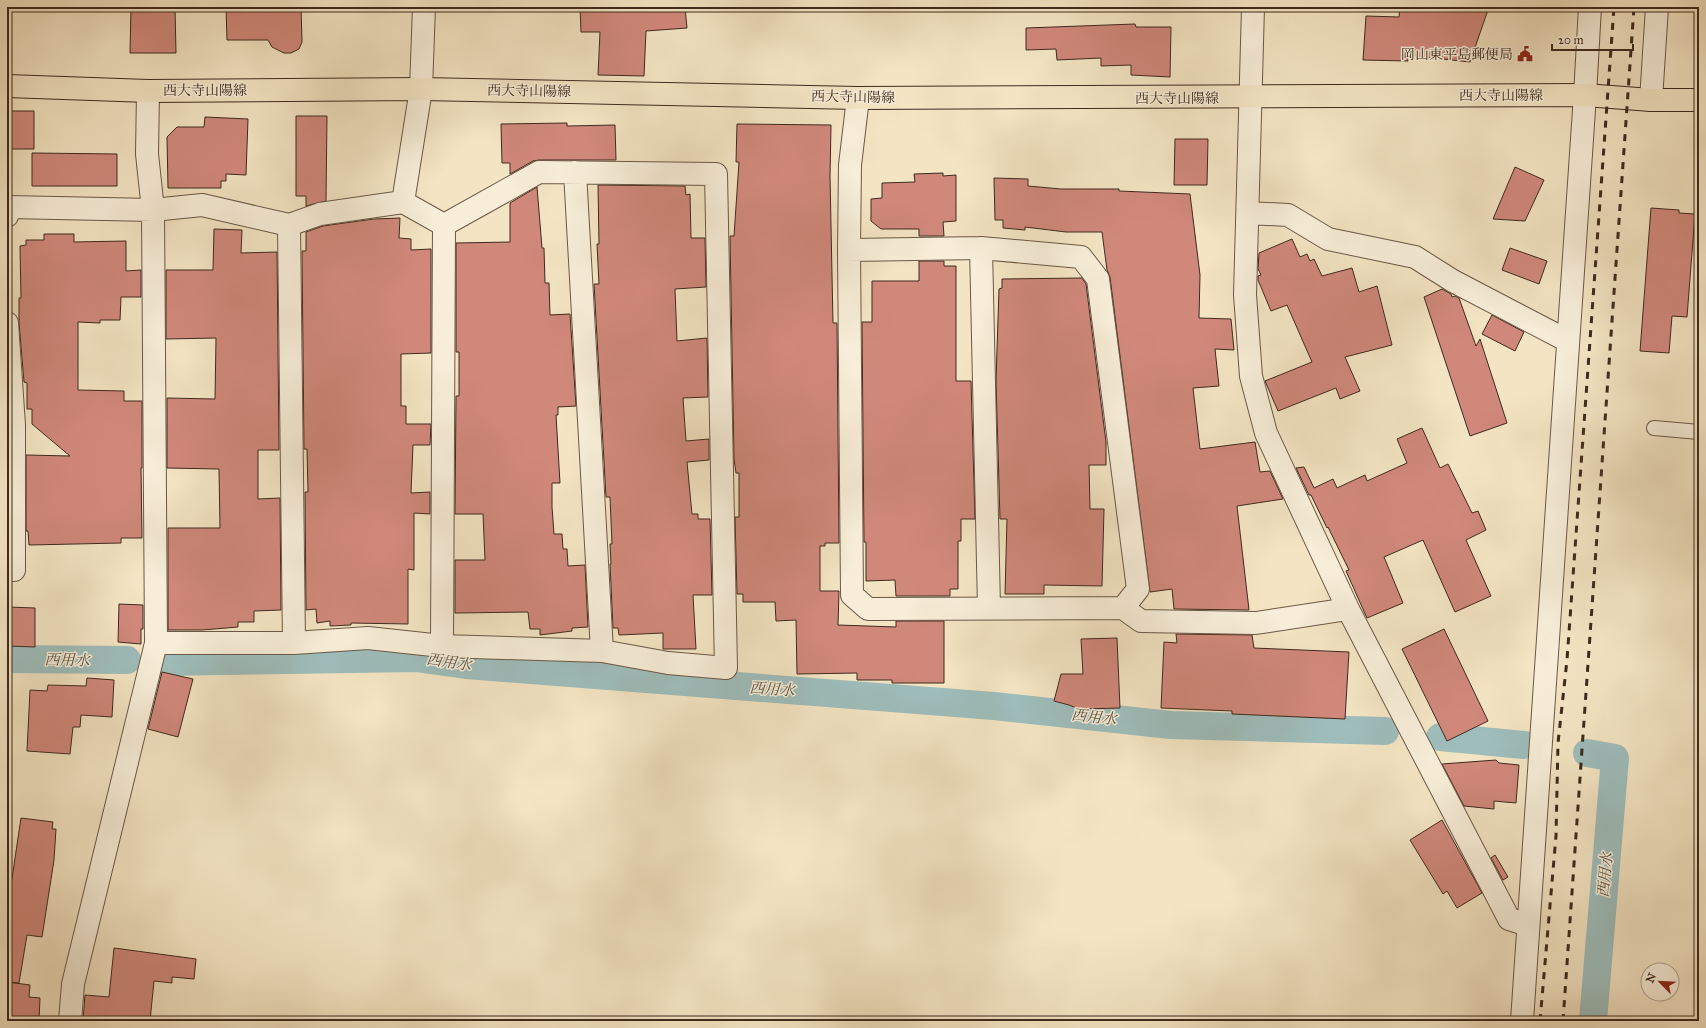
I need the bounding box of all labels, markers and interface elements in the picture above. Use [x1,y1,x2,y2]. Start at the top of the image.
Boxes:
scale bar [1552,26,1633,52]
text: 20 m [1558,33,1584,47]
public building icon: 岡山東平島郵便局 [1516,45,1534,63]
place label: 岡山東平島郵便局 [1401,46,1513,63]
street label: 西大寺山陽線 [163,82,247,99]
street label: 西大寺山陽線 [487,82,571,100]
street label: 西大寺山陽線 [1459,87,1543,104]
street label: 西大寺山陽線 [811,88,895,106]
street label: 西大寺山陽線 [1135,90,1219,107]
water label: 西用水 [425,650,475,674]
water label: 西用水 [44,651,92,669]
water label: 西用水 [749,678,797,700]
water label: 西用水 [1071,706,1119,729]
water label: 西用水 [1594,850,1616,898]
north arrow [1640,962,1680,1002]
text: N [1643,971,1659,985]

